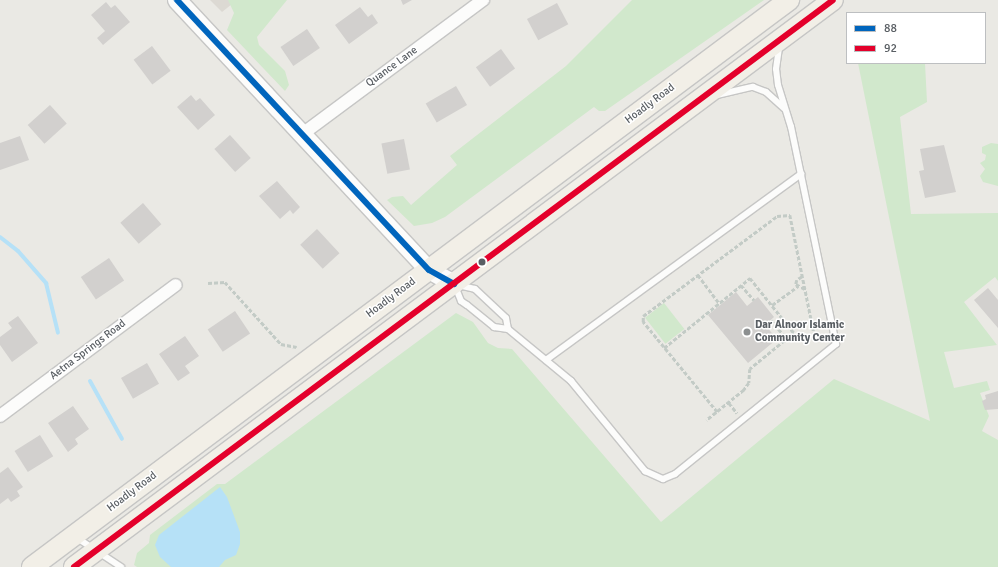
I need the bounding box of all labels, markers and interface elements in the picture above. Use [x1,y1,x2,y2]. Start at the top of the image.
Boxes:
legend [846,12,986,64]
text: 88 [884,21,897,36]
text: 92 [884,41,897,56]
street label: Quance Lane [364,44,420,90]
street label: Hoadly Road [623,81,677,127]
unlabelled marker [477,257,487,267]
street label: Hoadly Road [364,275,418,321]
street label: Aetna Springs Road [47,317,129,383]
place label: Dar Alnoor Islamic Community Center [755,319,845,345]
marker: Dar Alnoor Islamic Community Center [742,327,752,337]
street label: Hoadly Road [105,469,159,515]

